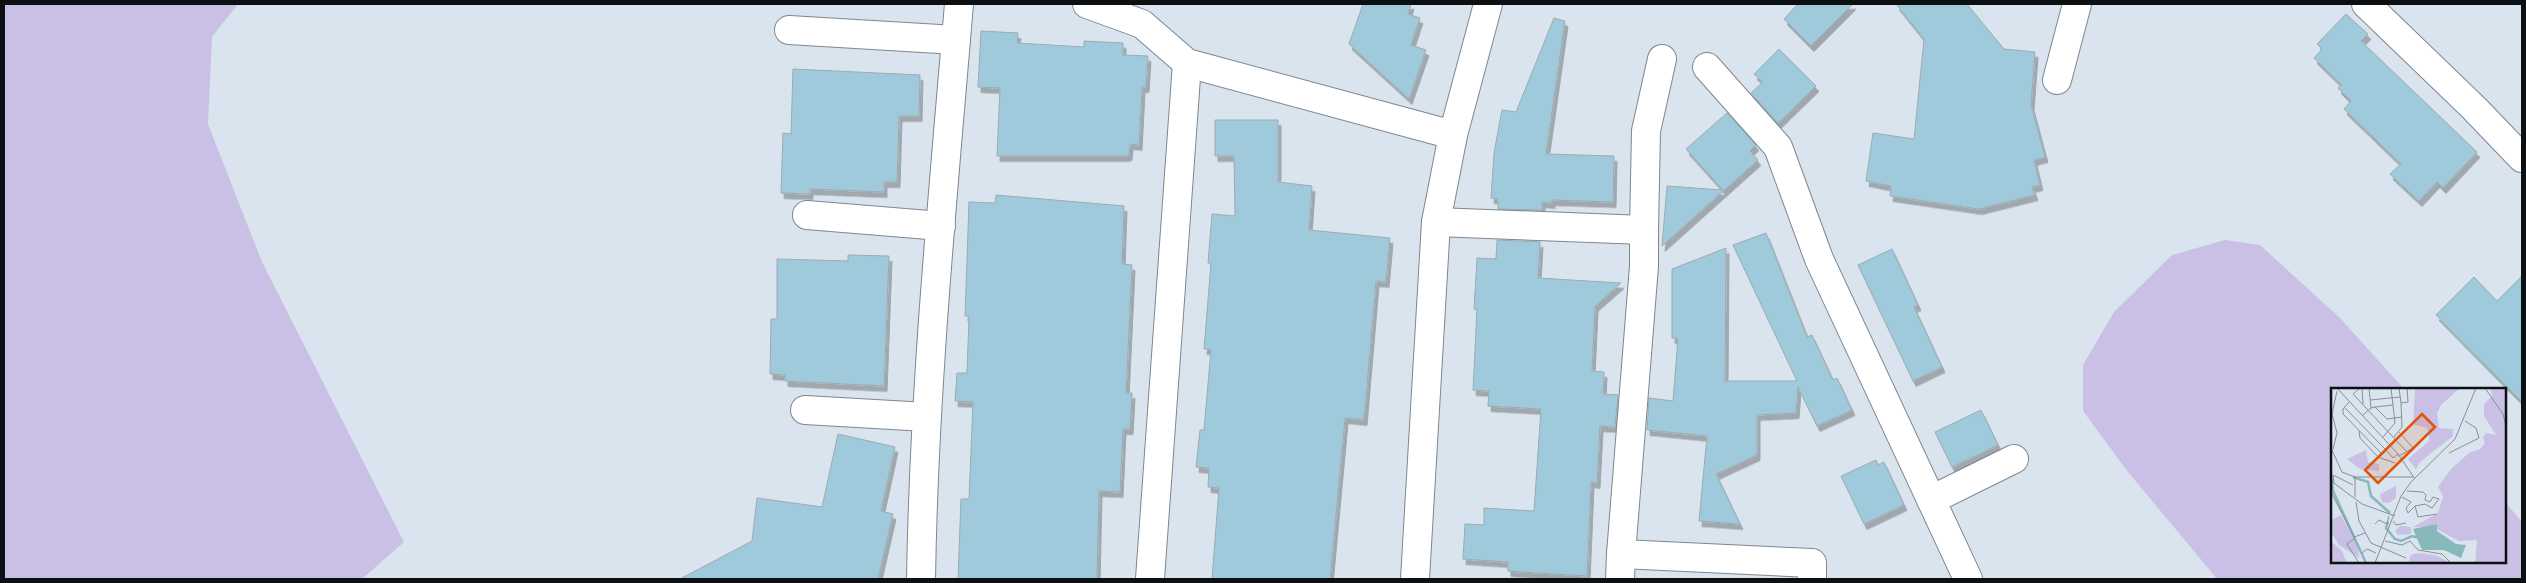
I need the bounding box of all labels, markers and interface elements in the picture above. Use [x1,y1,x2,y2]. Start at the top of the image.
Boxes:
inset map [2331,388,2506,563]

